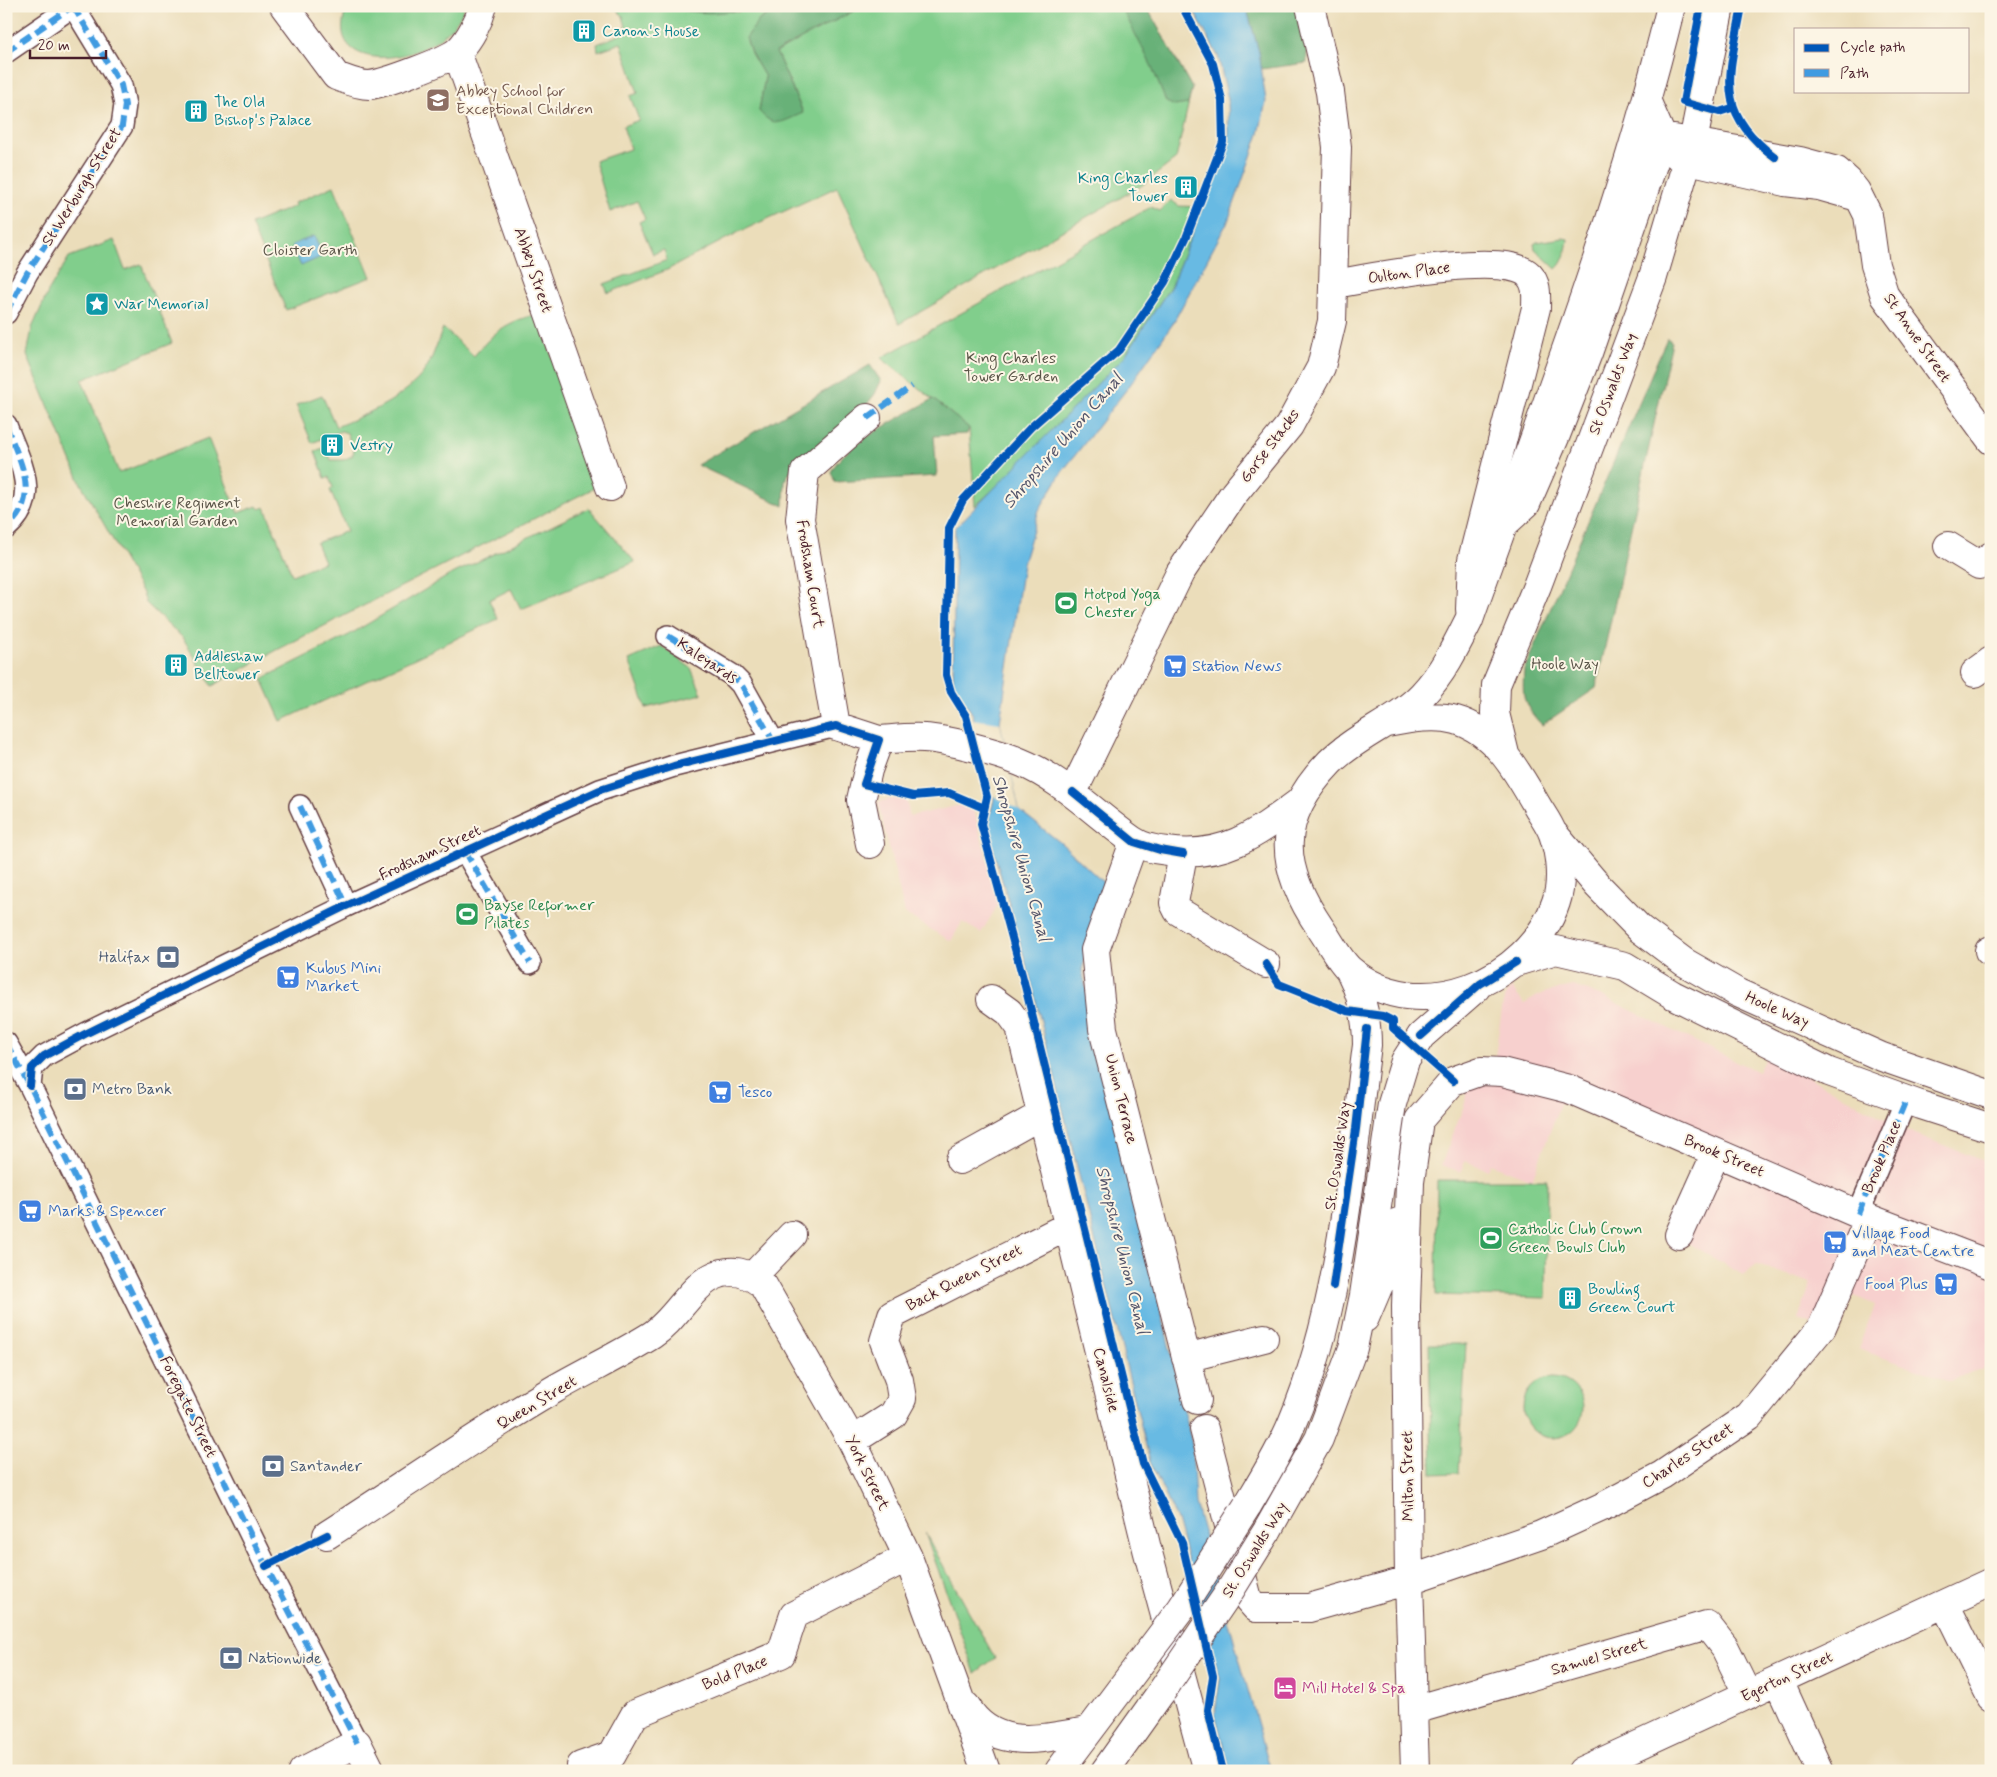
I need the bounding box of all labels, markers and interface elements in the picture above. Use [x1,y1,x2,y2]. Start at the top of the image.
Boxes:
building icon: Canon's House [571,18,597,44]
place label: Canon's House [602,21,700,42]
scale bar [30,28,106,60]
legend [1794,28,1970,92]
text: 20 m [38,36,70,56]
text: Cycle path [1840,38,1905,58]
text: Path [1840,64,1869,84]
place label: Abbey School for Exceptional Children [456,81,593,120]
school or university icon: Abbey School for Exceptional Children [425,87,451,113]
place label: The Old Bishop's Palace [214,92,312,131]
building icon: The Old Bishop's Palace [183,98,209,124]
street label: St Werburgh Street [37,124,127,250]
place label: King Charles Tower [1078,168,1169,207]
building icon: King Charles Tower [1173,174,1199,200]
street label: Abbey Street [509,225,557,315]
park label: Cloister Garth [262,240,358,261]
street label: Oulton Place [1367,257,1451,289]
street label: St Anne Street [1878,289,1956,387]
place icon: War Memorial [84,291,110,317]
place label: War Memorial [114,294,208,315]
street label: St Oswalds Way [1584,330,1642,438]
park label: King Charles Tower Garden [964,348,1058,387]
water label: Shropshire Union Canal [997,367,1130,514]
street label: Gorse Stacks [1235,405,1305,487]
building icon: Vestry [319,432,345,458]
place label: Vestry [350,435,393,456]
park label: Cheshire Regiment Memorial Garden [113,493,241,532]
street label: Frodsham Court [791,518,829,630]
place label: Hotpod Yoga Chester [1084,584,1161,623]
sports icon: Hotpod Yoga Chester [1053,590,1079,616]
street label: Kaleyards [673,633,741,689]
place label: Addleshaw Belltower [194,646,263,685]
building icon: Addleshaw Belltower [163,652,189,678]
supermarket icon: Station News [1162,653,1188,679]
park label: Hoole Way [1531,654,1599,675]
place label: Station News [1192,656,1282,677]
water label: Shropshire Union Canal [986,772,1057,946]
street label: Frodsham Street [376,820,484,886]
place label: Bayse Reformer Pilates [484,895,595,934]
sports icon: Bayse Reformer Pilates [454,901,480,927]
bank icon: Halifax [155,944,181,970]
place label: Halifax [99,947,150,968]
place label: Kubus Mini Market [306,958,381,997]
supermarket icon: Kubus Mini Market [275,964,301,990]
street label: Hoole Way [1742,987,1812,1033]
street label: Union Terrace [1100,1052,1142,1147]
bank icon: Metro Bank [62,1076,88,1102]
place label: Metro Bank [92,1079,172,1100]
supermarket icon: Tesco [707,1079,733,1105]
place label: Tesco [738,1082,772,1103]
street label: St. Oswalds Way [1320,1100,1356,1212]
street label: Brook Place [1857,1117,1907,1197]
street label: Brook Street [1681,1130,1767,1182]
water label: Shropshire Union Canal [1090,1164,1155,1338]
supermarket icon: Marks & Spencer [17,1198,43,1224]
place label: Marks & Spencer [48,1201,166,1222]
place label: Catholic Club Crown Green Bowls Club [1508,1219,1643,1258]
place label: Village Food and Meat Centre [1852,1223,1974,1262]
sports icon: Catholic Club Crown Green Bowls Club [1478,1225,1504,1251]
supermarket icon: Village Food and Meat Centre [1822,1229,1848,1255]
street label: Back Queen Street [902,1240,1026,1316]
supermarket icon: Food Plus [1933,1271,1959,1297]
place label: Food Plus [1865,1274,1928,1295]
place label: Bowling Green Court [1588,1279,1676,1318]
building icon: Bowling Green Court [1557,1285,1583,1311]
street label: Canalside [1088,1345,1124,1415]
street label: Foregate Street [153,1353,222,1462]
street label: Queen Street [493,1371,581,1435]
street label: Charles Street [1638,1418,1738,1493]
street label: Milton Street [1397,1431,1419,1521]
street label: York Street [840,1432,894,1515]
bank icon: Santander [260,1453,286,1479]
place label: Santander [290,1456,363,1477]
street label: St. Oswalds Way [1217,1498,1293,1602]
street label: Samuel Street [1549,1633,1650,1681]
bank icon: Nationwide [218,1645,244,1671]
street label: Egerton Street [1738,1647,1836,1707]
place label: Nationwide [248,1648,322,1669]
street label: Bold Place [699,1650,771,1696]
hotel icon: Mill Hotel & Spa [1272,1675,1298,1701]
place label: Mill Hotel & Spa [1302,1678,1406,1699]

